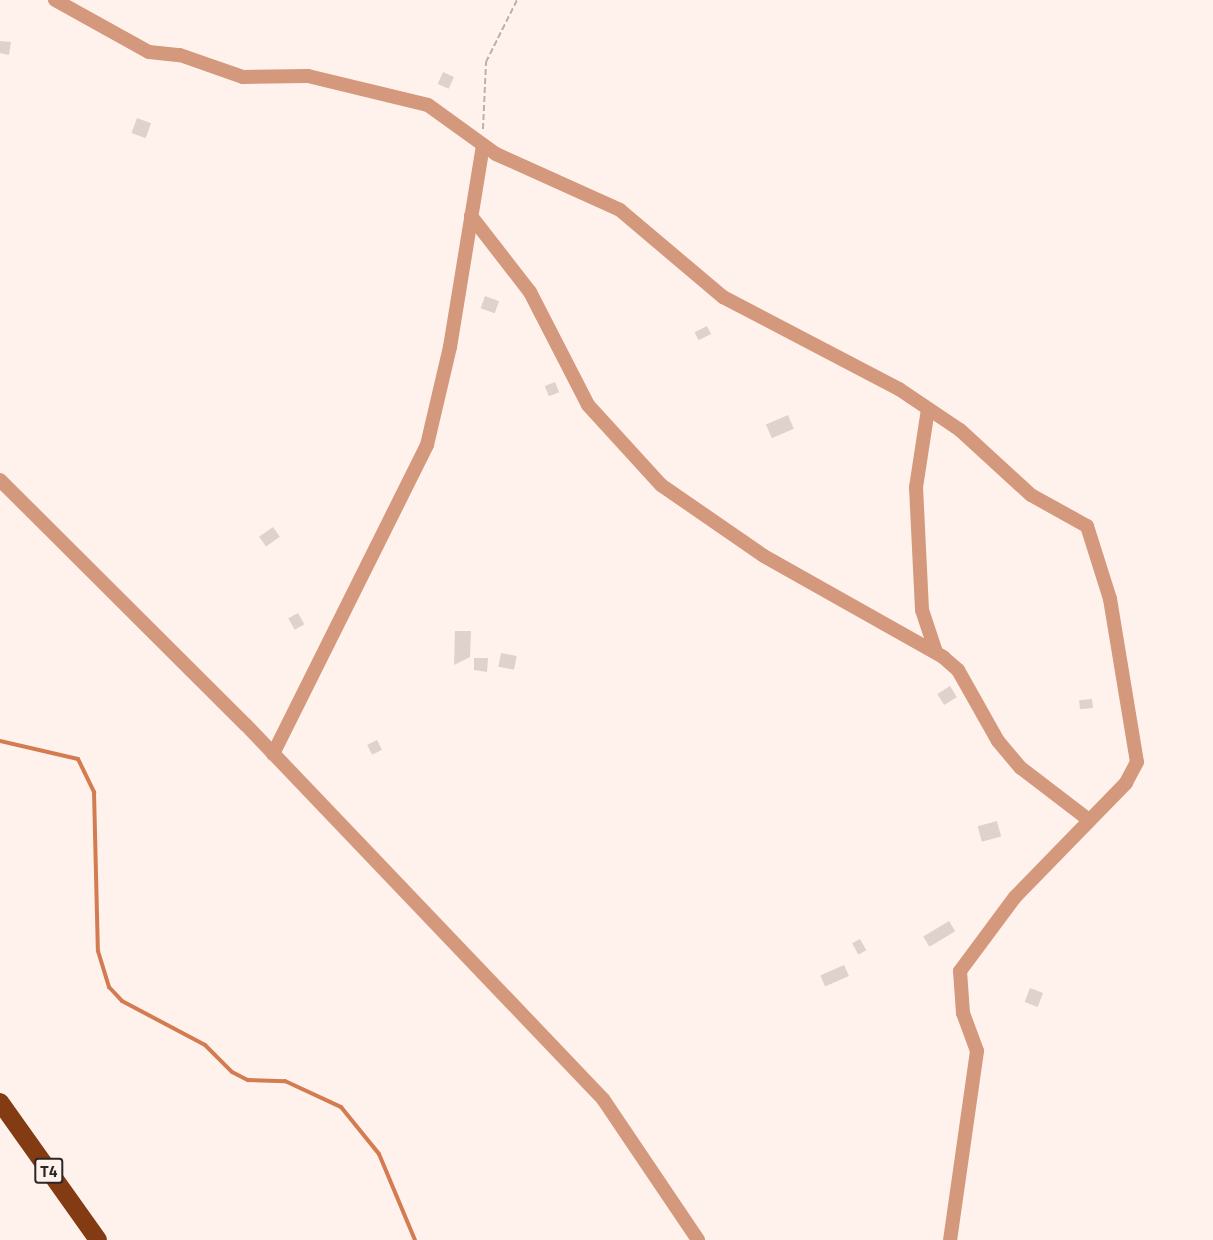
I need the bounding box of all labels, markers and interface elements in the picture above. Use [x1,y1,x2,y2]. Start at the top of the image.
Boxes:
road number: T4 [34,1158,64,1184]

